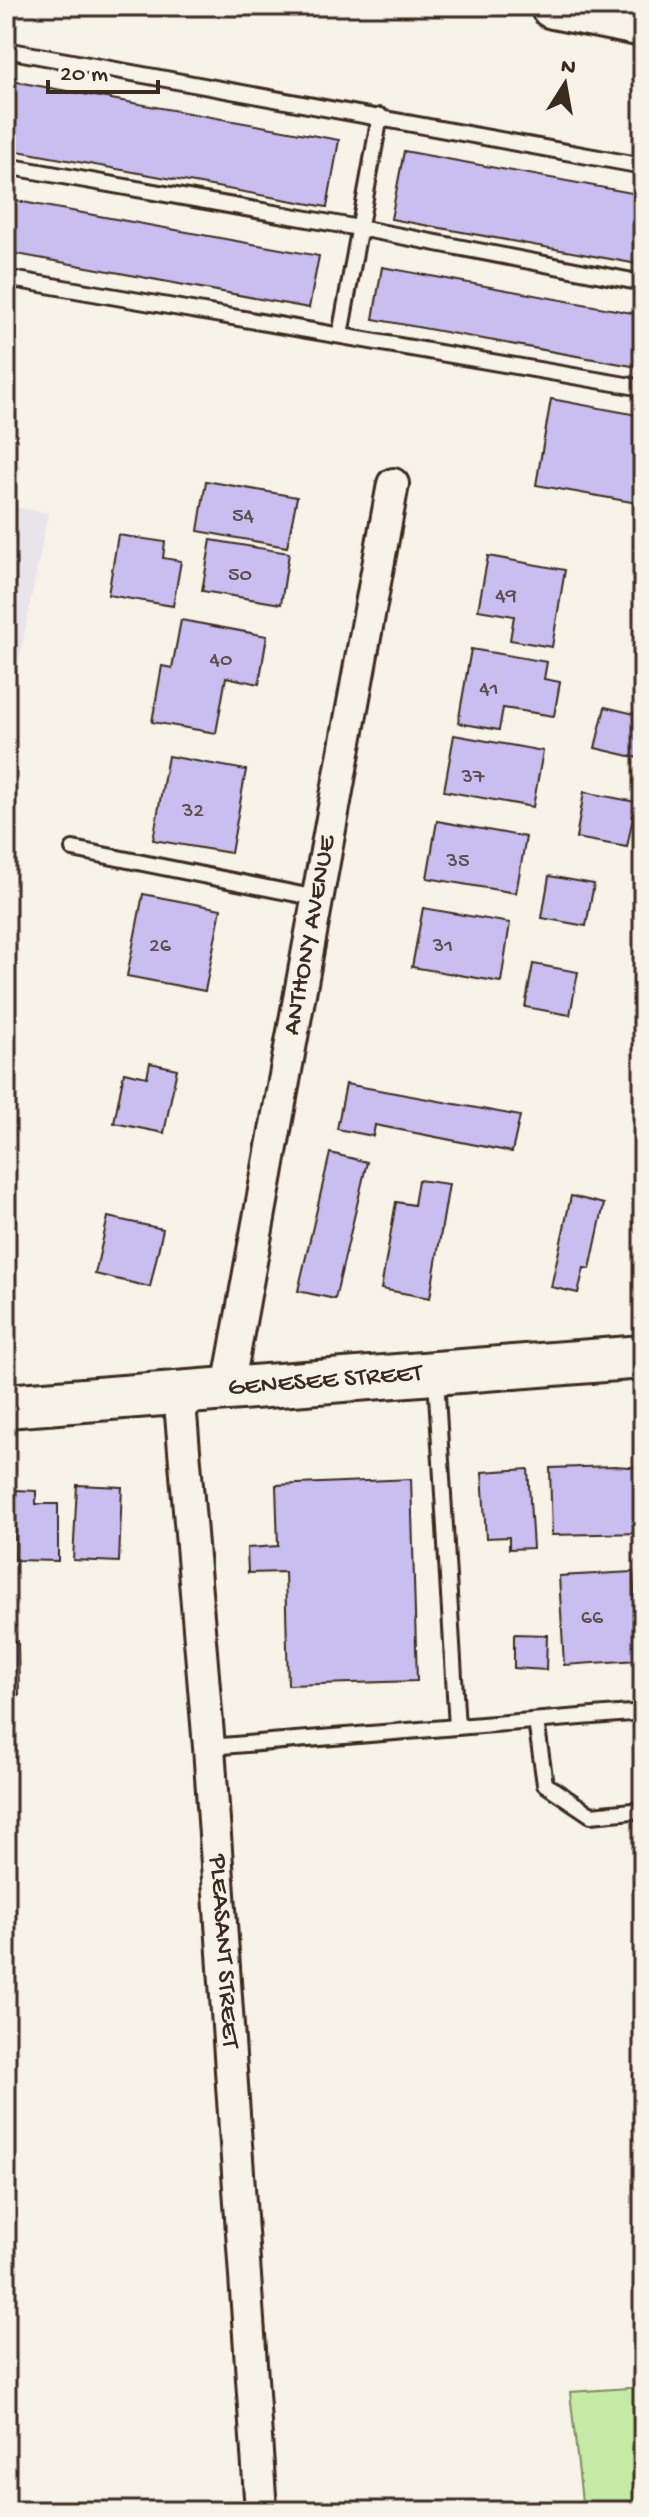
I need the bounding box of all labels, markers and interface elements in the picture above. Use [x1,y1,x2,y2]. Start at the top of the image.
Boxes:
scale bar [48,44,158,94]
north arrow [525,44,605,124]
text: N [559,54,578,82]
text: 20 m [60,61,108,90]
house number: 54 [232,504,255,530]
house number: 50 [228,563,252,589]
house number: 49 [495,584,517,610]
house number: 40 [210,648,232,674]
house number: 41 [479,677,499,703]
house number: 37 [461,765,485,791]
house number: 32 [181,799,204,825]
street label: ANTHONY AVENUE [277,832,344,1038]
house number: 35 [446,849,470,875]
house number: 26 [149,934,172,960]
house number: 31 [432,934,453,960]
street label: GENESEE STREET [227,1358,424,1404]
house number: 66 [581,1606,604,1632]
street label: PLEASANT STREET [201,1852,245,2050]

